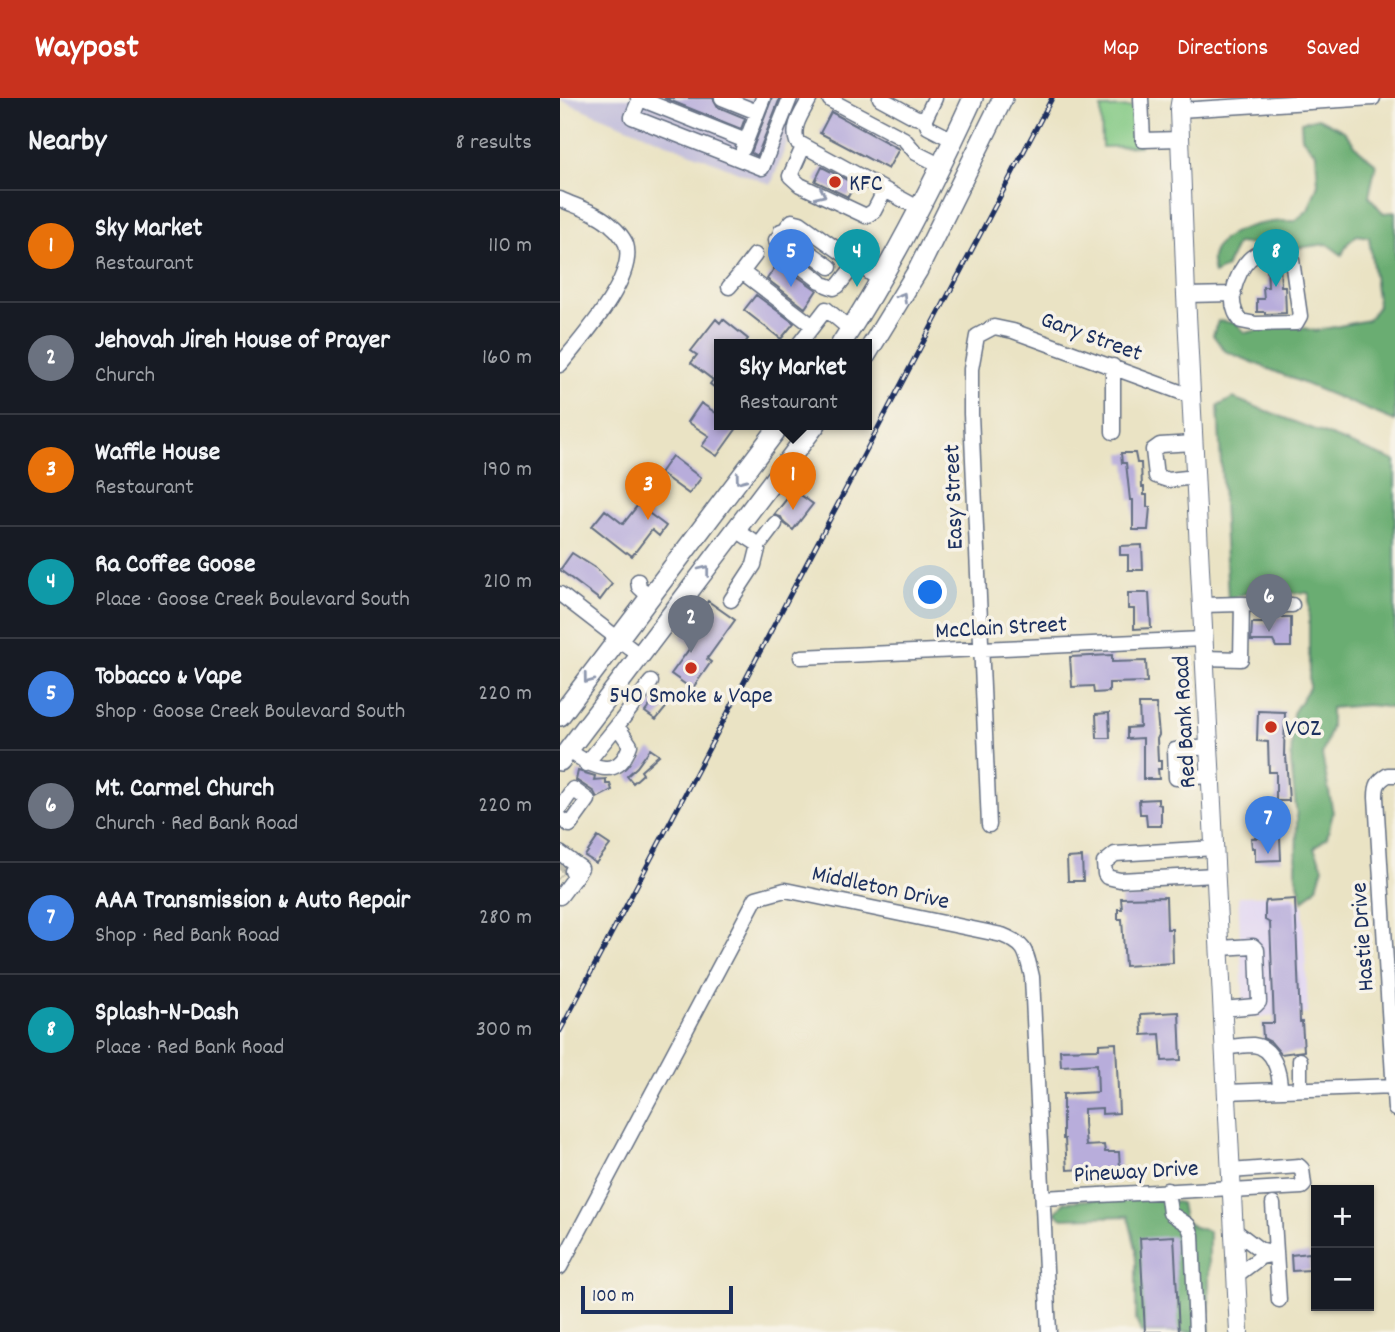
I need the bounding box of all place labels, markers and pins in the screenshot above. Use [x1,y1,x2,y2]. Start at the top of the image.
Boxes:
place label: KFC [849,168,883,202]
marker: KFC [827,174,843,190]
pin: 5 [768,229,814,287]
pin: 4 [834,229,880,287]
pin: 8 [1253,229,1299,287]
pin: 1 [770,452,816,510]
pin: 3 [625,462,671,520]
pin: 6 [1246,574,1292,632]
pin: 2 [668,595,714,653]
marker: 540 Smoke & Vape [683,660,699,676]
place label: 540 Smoke & Vape [609,680,773,714]
place label: VOZ [1285,713,1321,747]
marker: VOZ [1263,719,1279,735]
pin: 7 [1245,796,1291,854]

